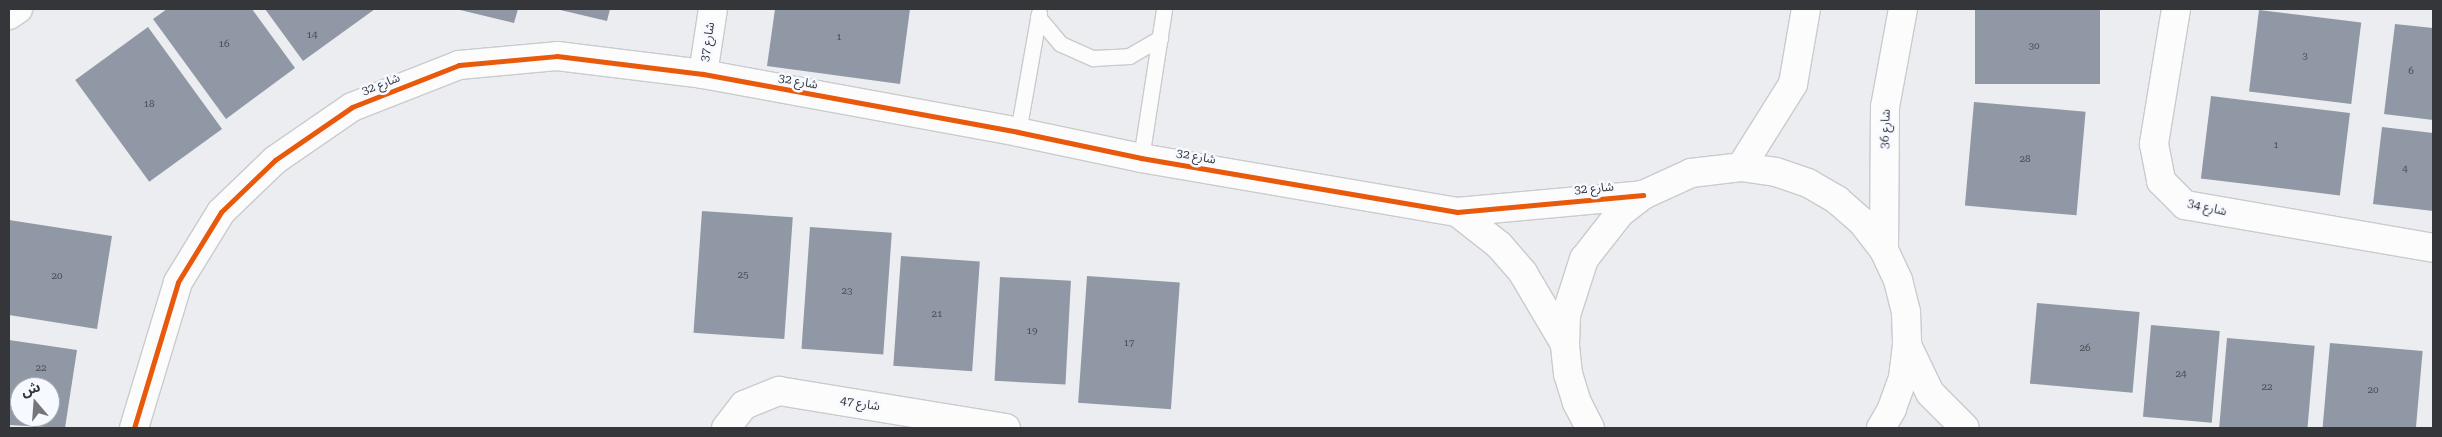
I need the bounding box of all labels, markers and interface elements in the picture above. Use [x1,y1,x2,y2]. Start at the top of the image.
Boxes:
street label: شارع 37 [698,21,718,63]
house number: 14 [306,29,318,41]
house number: 1 [836,31,842,43]
house number: 16 [218,38,230,50]
house number: 30 [2028,40,2040,52]
house number: 3 [2302,50,2308,62]
house number: 6 [2408,65,2414,77]
street label: شارع 32 [360,71,402,99]
street label: شارع 32 [777,71,819,93]
house number: 18 [143,98,155,110]
street label: شارع 36 [1878,109,1894,149]
house number: 1 [2273,139,2279,151]
street label: شارع 32 [1175,146,1217,168]
house number: 28 [2019,153,2031,165]
house number: 4 [2402,163,2408,175]
street label: شارع 32 [1574,180,1614,198]
street label: شارع 34 [2186,197,2228,219]
house number: 25 [737,269,749,281]
house number: 20 [51,270,63,282]
house number: 23 [841,285,853,297]
house number: 21 [931,308,943,320]
house number: 19 [1026,325,1038,337]
house number: 17 [1123,337,1135,349]
house number: 26 [2079,342,2091,354]
house number: 22 [35,362,47,374]
house number: 24 [2175,368,2187,380]
north arrow [10,377,60,427]
text: ش [19,378,42,399]
house number: 22 [2261,381,2273,393]
house number: 20 [2367,384,2379,396]
street label: شارع 47 [839,394,881,414]

